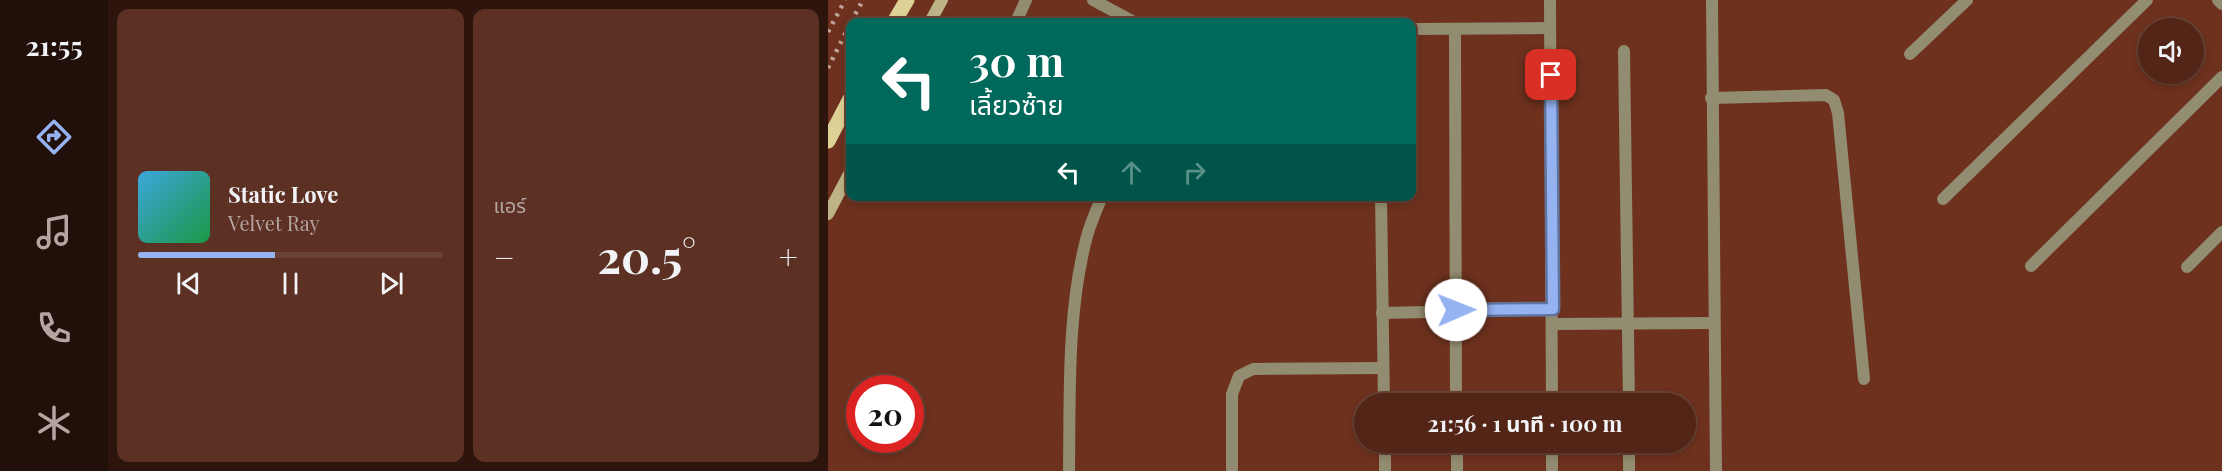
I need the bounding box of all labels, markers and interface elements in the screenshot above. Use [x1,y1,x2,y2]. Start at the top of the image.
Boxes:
map controls [2138,18,2204,84]
button: sound [2138,18,2204,84]
text: 21:55 [25,27,83,63]
text: 30 m [969,32,1064,88]
icon: left [870,42,948,120]
pin [1525,49,1576,100]
icon: arrive [1534,58,1567,91]
text: เลี้ยวซ้าย [969,86,1063,122]
icon: directions [33,116,75,158]
icon: left [1052,156,1085,189]
icon: ahead [1115,156,1148,189]
icon: right [1178,156,1211,189]
text: Static Love [228,179,338,209]
text: แอร์ [494,191,526,218]
text: Velvet Ray [228,209,320,236]
icon: music [33,211,75,253]
text: 20.5° [597,225,696,285]
text: − [494,234,515,278]
text: + [779,234,798,278]
icon: previous [172,267,205,300]
icon: pause [274,267,307,300]
icon: next [375,267,408,300]
position arrow [1424,278,1488,342]
icon: phone [33,307,75,349]
speed limit sign: 20 [846,375,924,453]
icon: climate [33,402,75,444]
text: 21:56 · 1 นาที · 100 m [1428,408,1622,438]

